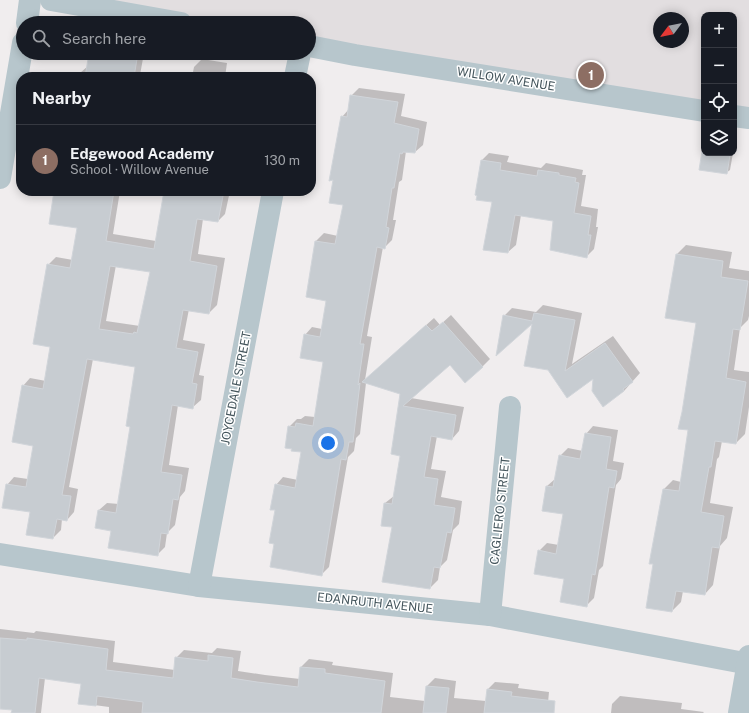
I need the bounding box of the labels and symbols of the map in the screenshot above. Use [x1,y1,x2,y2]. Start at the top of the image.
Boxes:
north arrow [653,12,689,48]
pin: 1 [578,60,604,90]
street label: WILLOW AVENUE [456,64,556,94]
street label: JOYCEDALE STREET [218,330,254,446]
your location [318,433,338,453]
street label: CAGLIERO STREET [487,457,513,565]
street label: EDANRUTH AVENUE [316,590,434,616]

